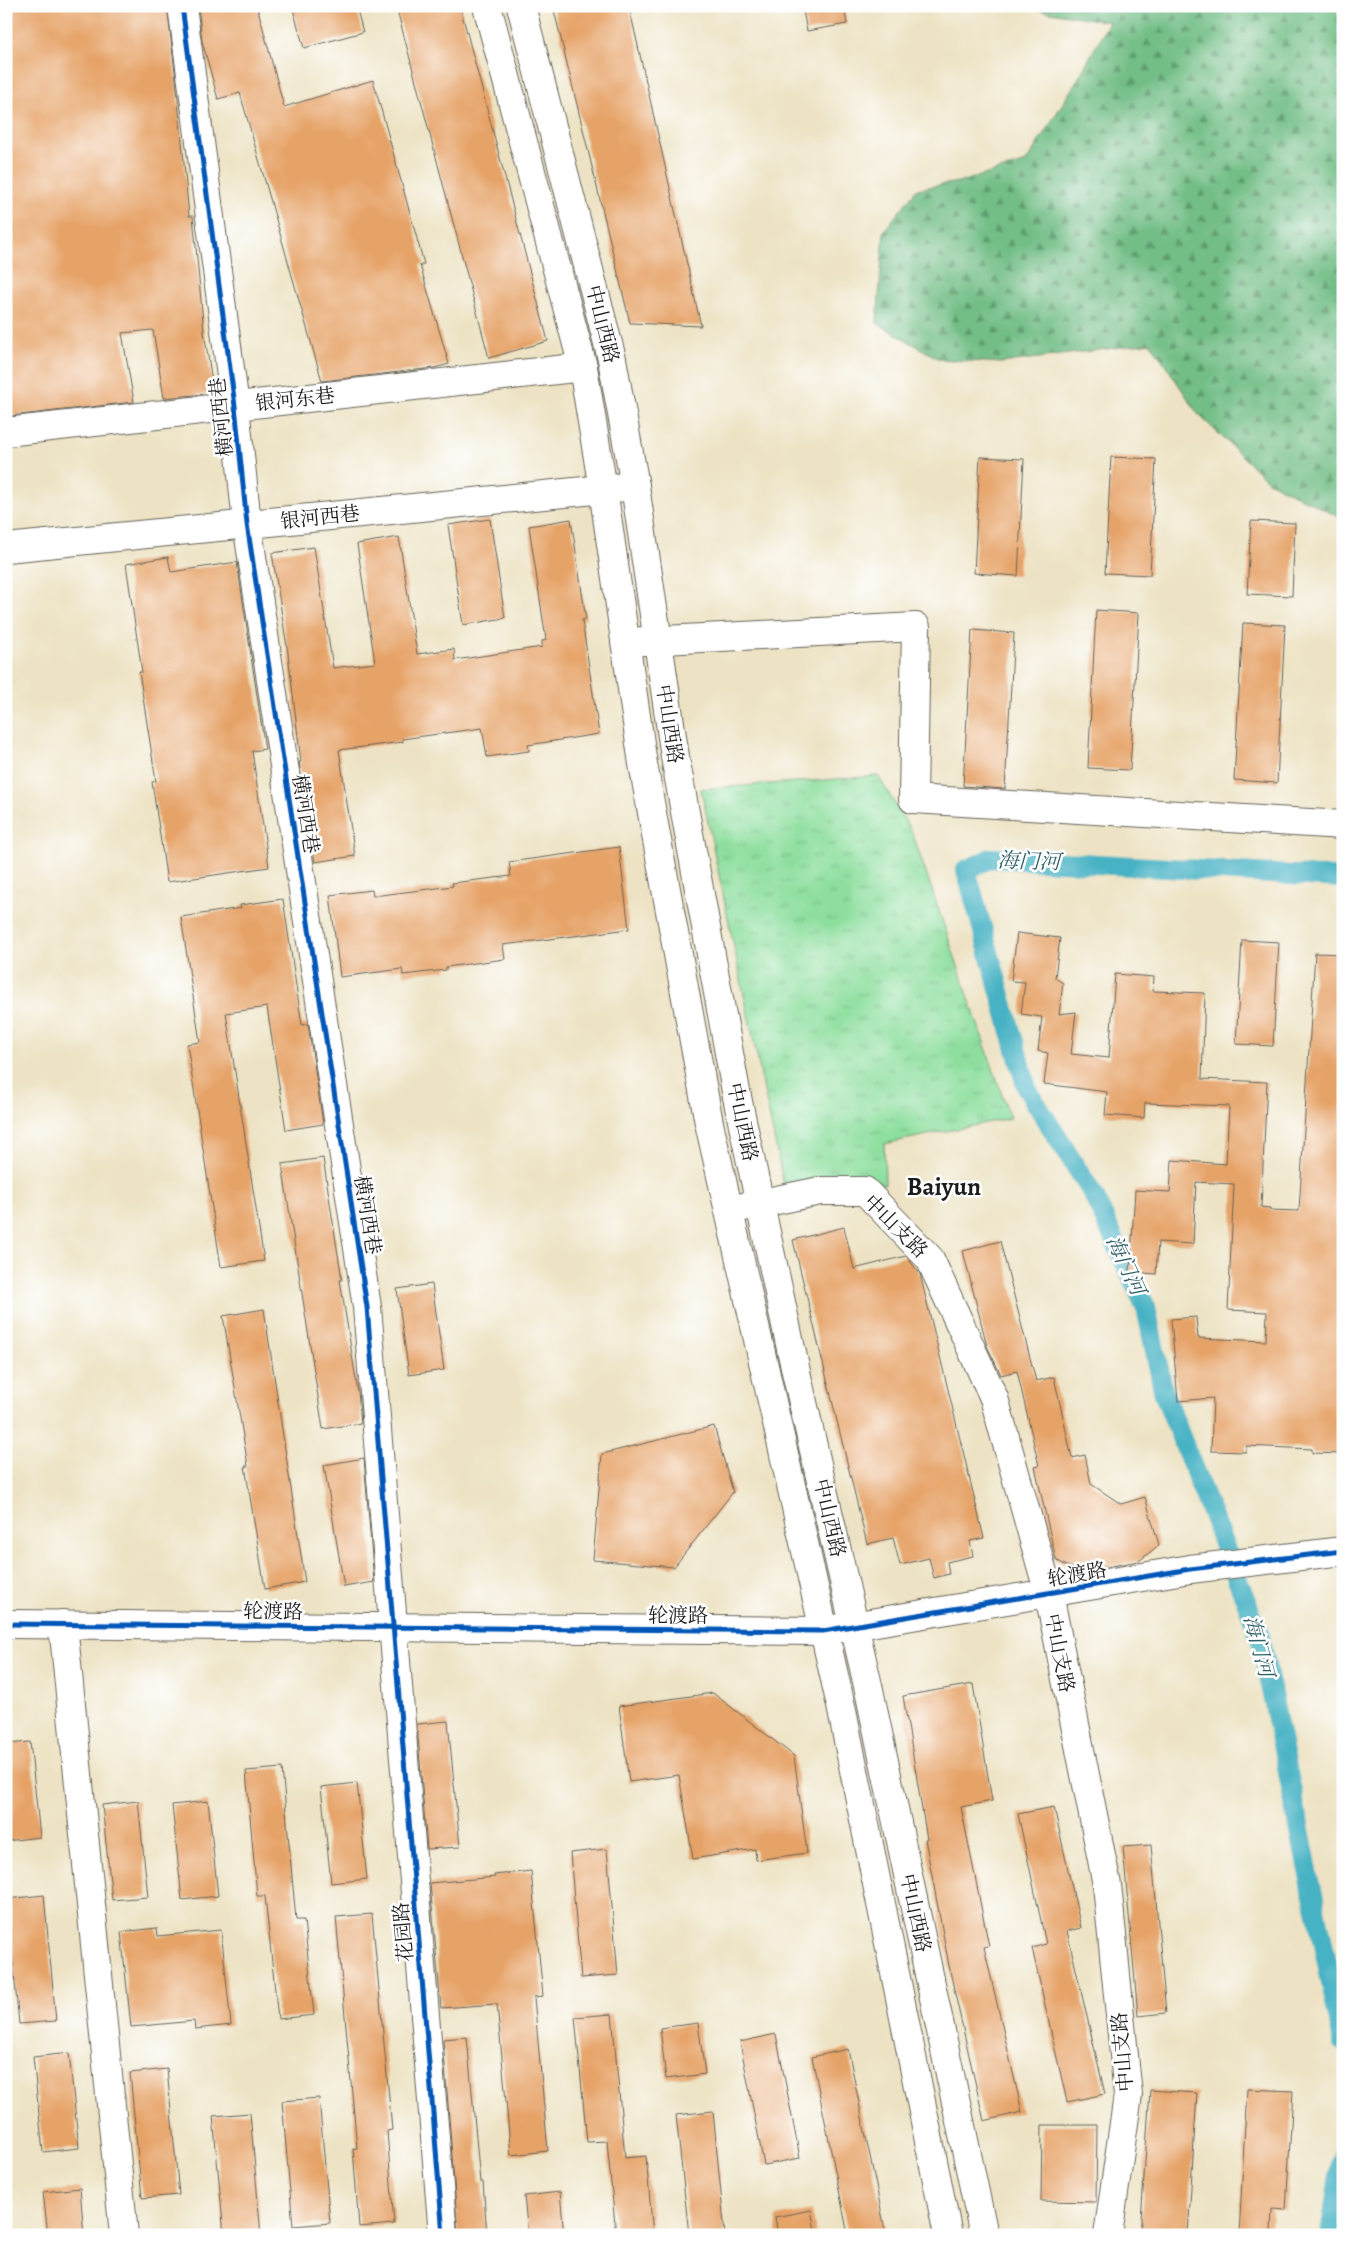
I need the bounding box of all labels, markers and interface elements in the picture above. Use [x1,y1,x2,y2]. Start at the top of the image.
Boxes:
street label: 中山西路 [580,282,625,366]
street label: 横河西巷 [204,376,239,458]
street label: 银河东巷 [254,382,336,417]
street label: 银河西巷 [279,500,361,535]
street label: 中山西路 [650,682,689,766]
street label: 横河西巷 [286,772,325,856]
water label: 海门河 [997,846,1065,876]
street label: 中山西路 [721,1080,764,1164]
district label: Baiyun [907,1170,981,1204]
street label: 横河西巷 [348,1173,387,1257]
street label: 中山支路 [858,1189,933,1264]
water label: 海门河 [1100,1231,1154,1303]
street label: 中山西路 [807,1476,852,1560]
street label: 轮渡路 [1045,1556,1109,1593]
street label: 轮渡路 [243,1597,303,1626]
street label: 轮渡路 [648,1602,708,1629]
street label: 中山支路 [1039,1611,1080,1695]
water label: 海门河 [1237,1612,1282,1684]
street label: 中山西路 [894,1871,937,1955]
street label: 花园路 [387,1901,420,1963]
street label: 中山支路 [1106,2011,1139,2093]

